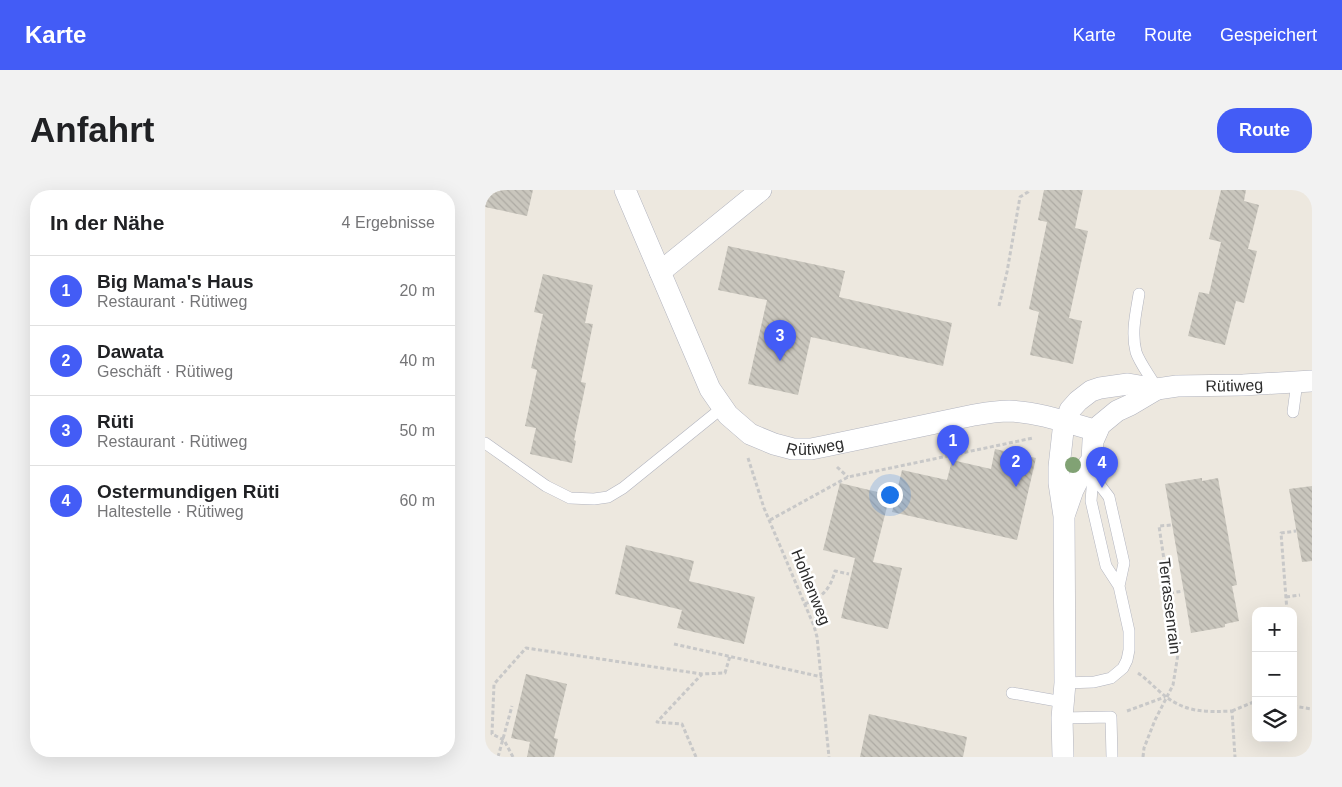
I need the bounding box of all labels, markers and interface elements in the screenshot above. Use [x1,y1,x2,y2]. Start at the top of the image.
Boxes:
text: Karte [25,21,86,48]
text: Karte [1073,25,1116,45]
text: Route [1144,25,1192,45]
text: Gespeichert [1220,25,1317,45]
button: Route [1217,108,1312,153]
text: Anfahrt [30,110,154,149]
text: In der Nähe [50,211,164,234]
text: 4 Ergebnisse [342,214,435,231]
text: Big Mama's Haus [97,271,254,292]
text: 1 [62,282,70,299]
text: 20 m [399,282,435,299]
text: Restaurant · Rütiweg [97,293,247,310]
pin: 3 [764,320,796,361]
text: Dawata [97,341,164,362]
text: 2 [62,352,70,369]
text: 40 m [399,352,435,369]
text: Geschäft · Rütiweg [97,363,233,380]
street label: Rütiweg [1205,375,1264,394]
text: Rüti [97,411,134,432]
text: 3 [62,422,70,439]
text: 50 m [399,422,435,439]
pin: 1 [937,425,969,466]
text: Restaurant · Rütiweg [97,433,247,450]
street label: Rütiweg [784,434,845,458]
pin: 2 [1000,446,1032,487]
pin: 4 [1086,447,1118,488]
text: Ostermundigen Rüti [97,481,280,502]
your location [877,482,903,508]
text: 4 [62,492,70,509]
text: 60 m [399,492,435,509]
text: Haltestelle · Rütiweg [97,503,244,520]
street label: Hohlenweg [788,547,834,627]
street label: Terrassenrain [1156,557,1184,655]
map controls [1252,607,1297,742]
button: + [1252,607,1297,652]
button: − [1252,652,1297,697]
button: layers [1252,697,1297,742]

